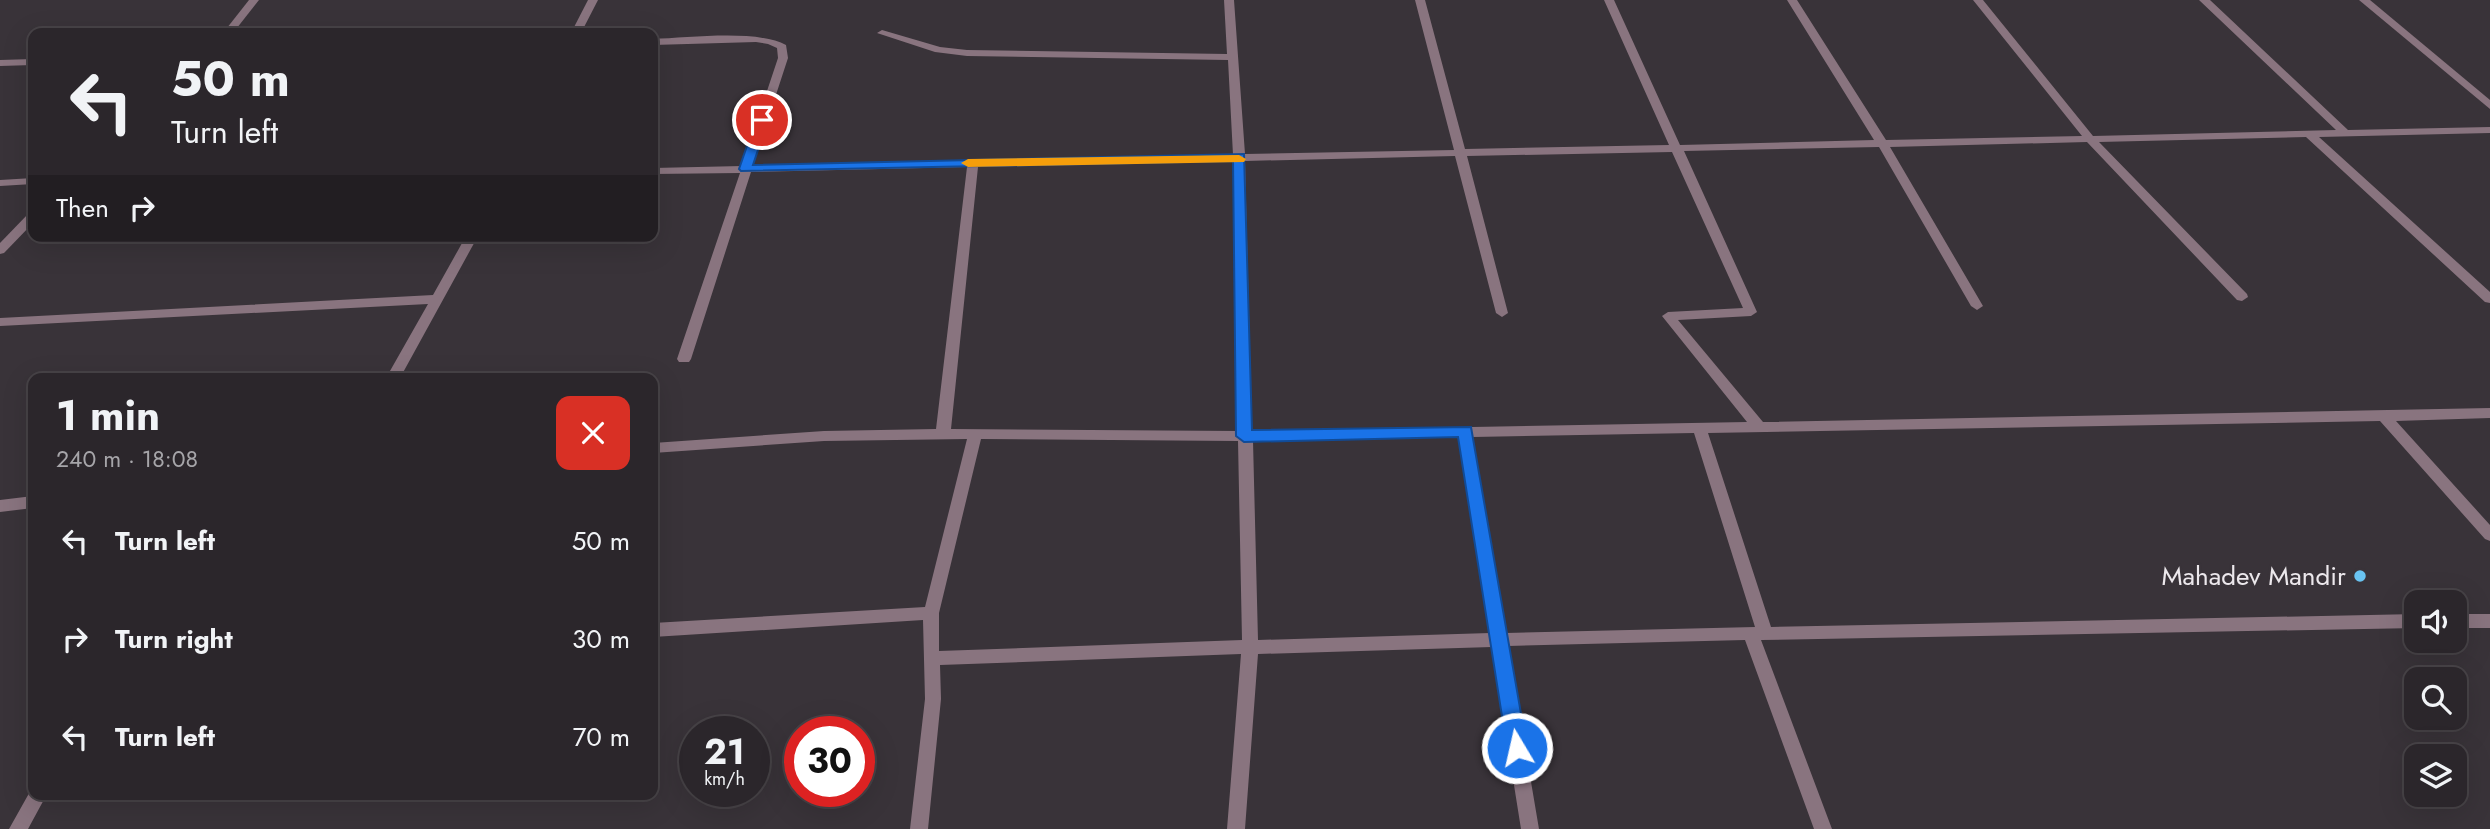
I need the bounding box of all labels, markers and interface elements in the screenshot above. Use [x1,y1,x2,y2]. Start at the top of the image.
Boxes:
text: 50 m [171,44,290,114]
icon: left [56,56,147,147]
pin [732,90,792,150]
icon: arrive [743,101,781,139]
text: Turn left [171,109,278,155]
text: Then [56,189,109,227]
icon: right [123,189,161,227]
text: 1 min [56,385,160,446]
button: close [556,396,630,470]
text: 240 m · 18:08 [56,442,198,476]
icon: left [56,522,94,560]
text: Turn left [115,522,215,560]
text: 50 m [572,522,630,560]
place label: Mahadev Mandir [2162,557,2346,595]
marker: Mahadev Mandir [2352,568,2368,584]
map controls [2404,590,2467,807]
button: sound [2404,590,2467,653]
icon: right [56,620,94,658]
text: Turn right [115,620,233,658]
text: 30 m [572,620,630,658]
button: search [2404,667,2467,730]
position arrow [1480,711,1554,785]
speed limit sign: 30 [784,716,875,807]
icon: left [56,718,94,756]
text: Turn left [115,718,215,756]
text: 70 m [573,718,630,756]
text: 21 [704,727,745,777]
button: layers [2404,744,2467,807]
text: km/h [704,766,745,792]

